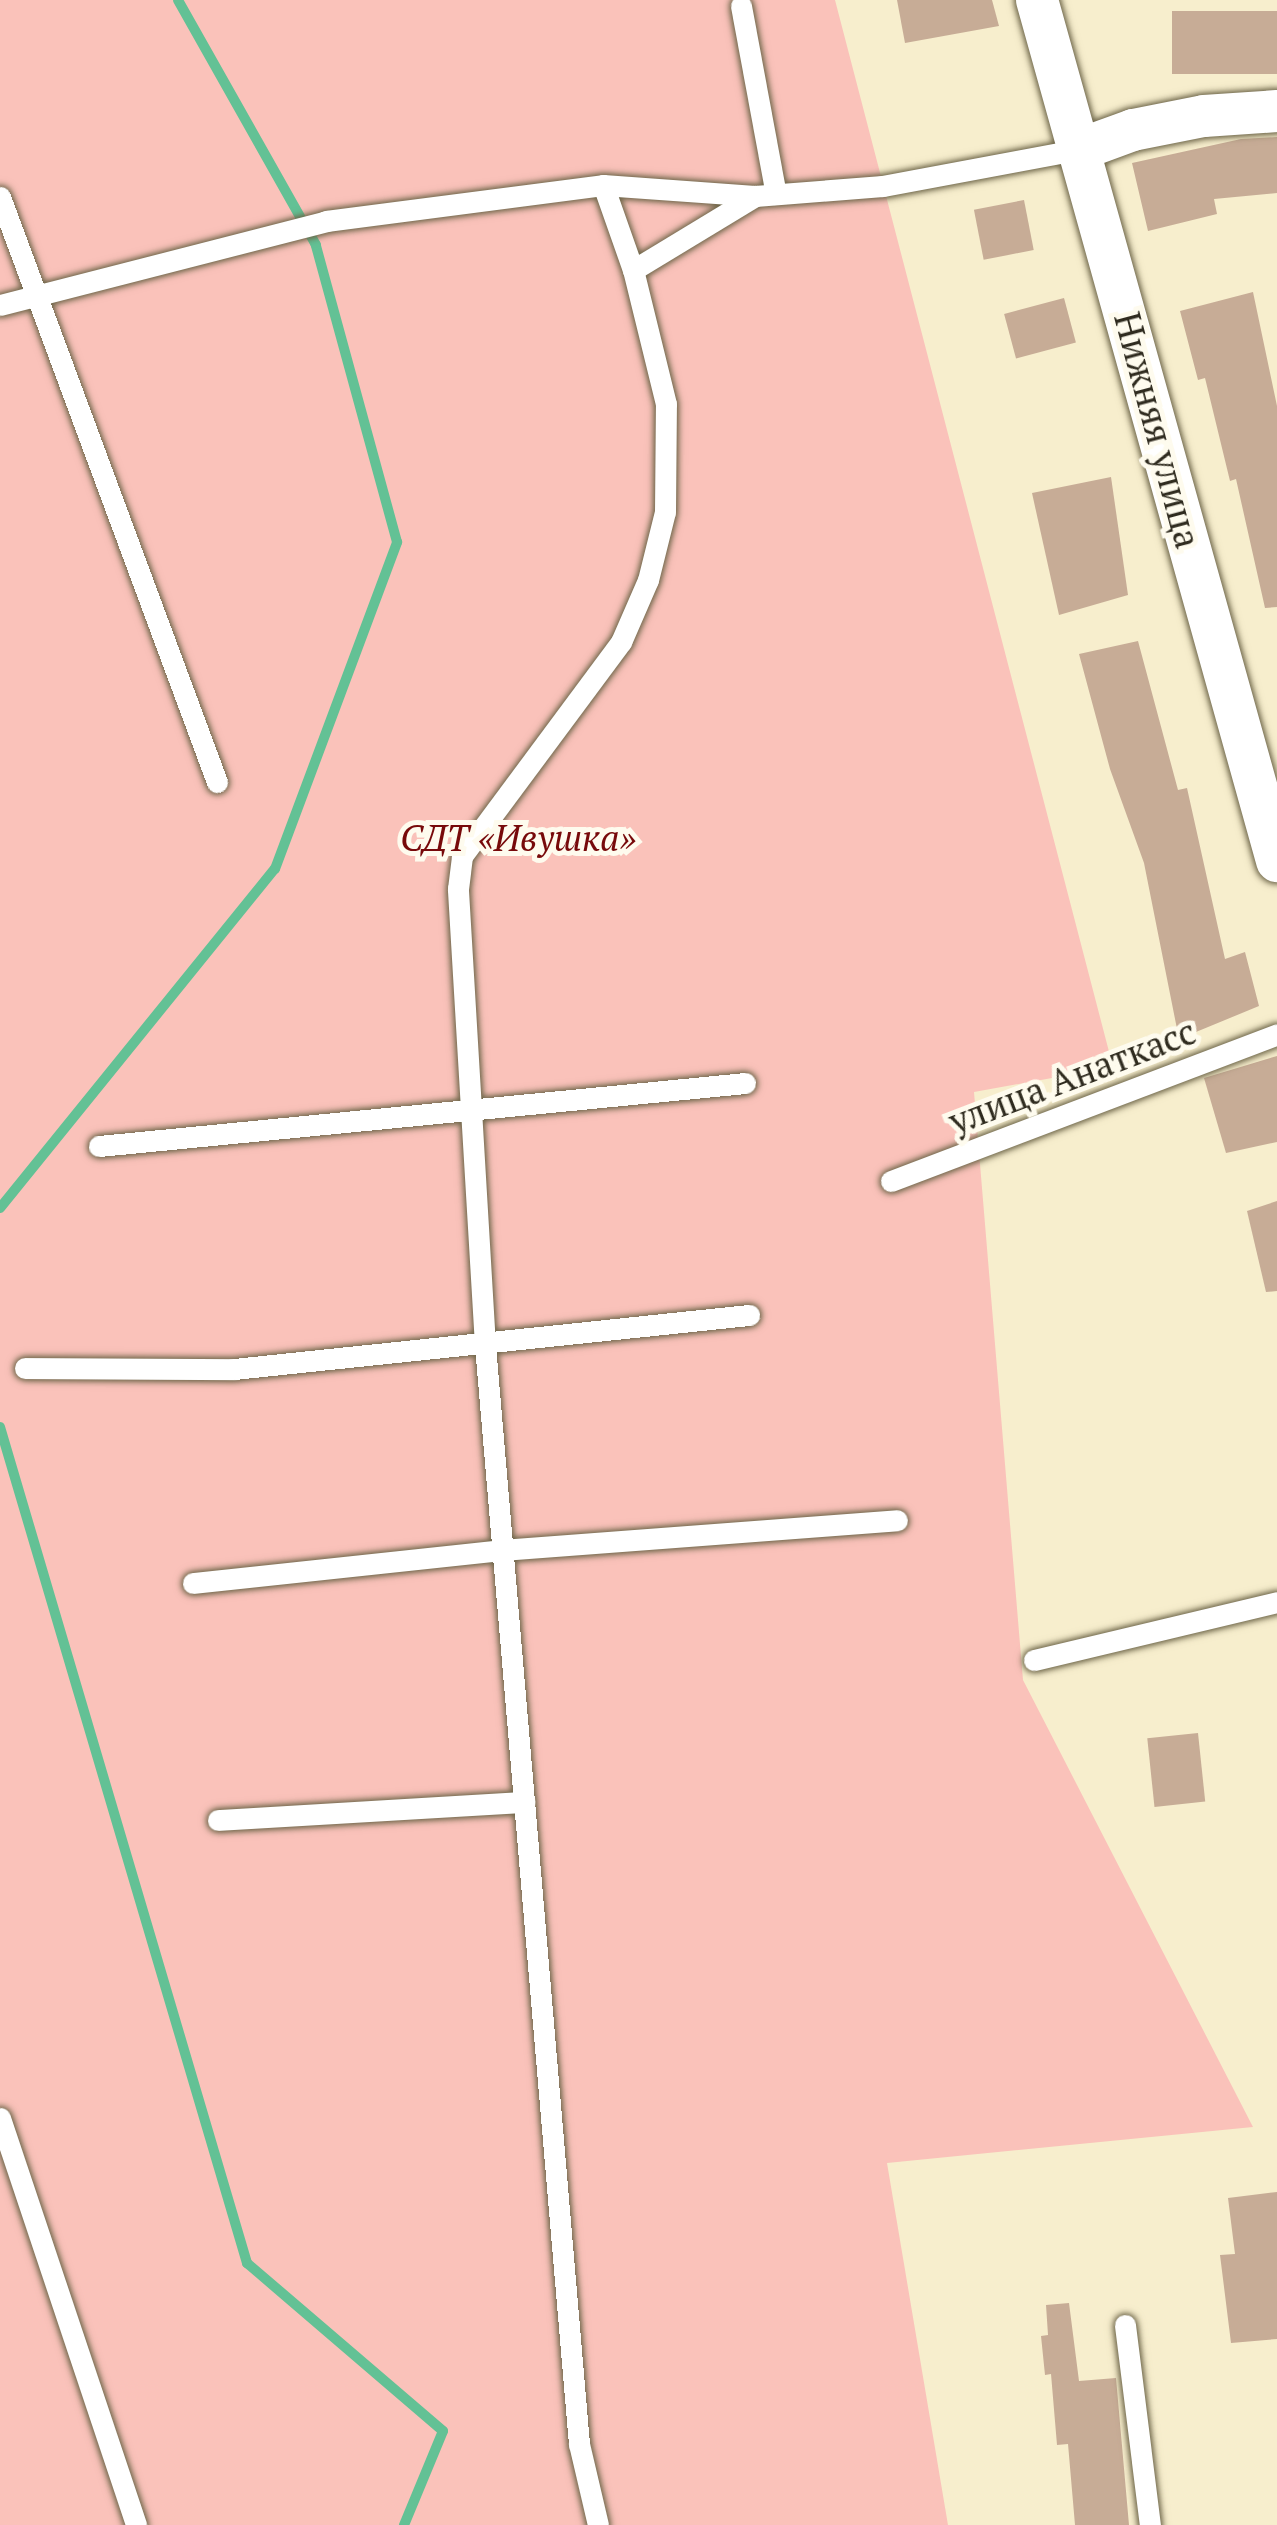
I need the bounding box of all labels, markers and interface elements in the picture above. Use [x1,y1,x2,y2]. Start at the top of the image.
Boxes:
street label: Нижняя улица [1106,307,1210,553]
park label: СДТ «Ивушка» [400,816,636,860]
street label: улица Анаткасс [942,1009,1202,1143]

